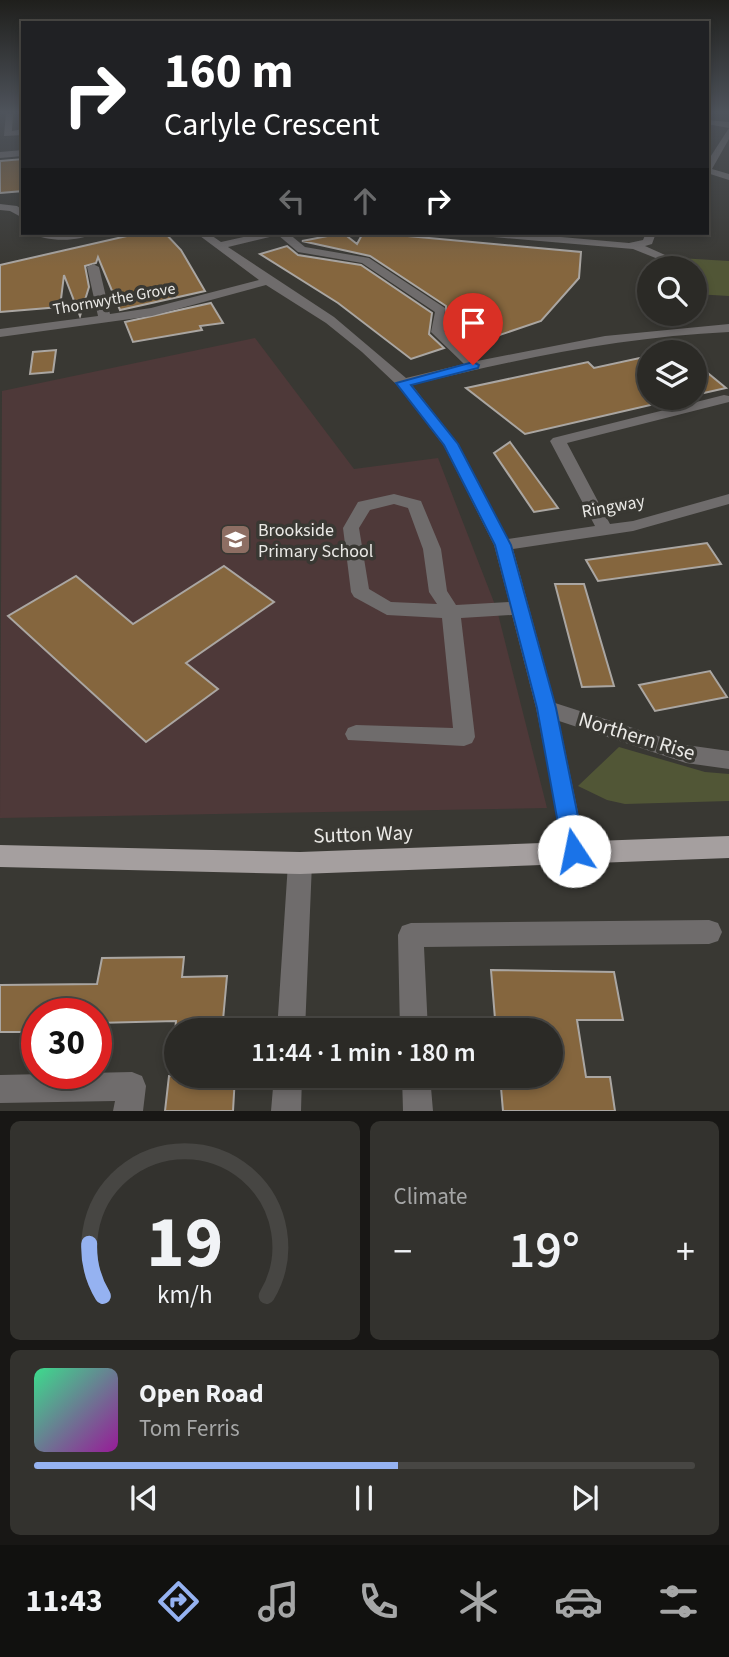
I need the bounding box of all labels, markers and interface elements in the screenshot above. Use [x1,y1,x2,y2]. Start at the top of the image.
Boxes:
text: 160 m [164,37,293,107]
icon: right [49,49,140,140]
text: Carlyle Crescent [164,102,379,148]
icon: left [273,182,311,220]
icon: ahead [346,182,384,220]
icon: right [419,182,457,220]
map controls [637,256,707,410]
button: search [637,256,707,326]
street label: Thornwythe Grove [51,277,177,321]
pin [443,293,503,365]
icon: arrive [454,304,492,342]
button: layers [637,340,707,410]
street label: Ringway [580,489,647,524]
place label: Brookside Primary School [258,518,373,564]
school or university icon: Brookside Primary School [218,523,252,557]
street label: Northern Rise [575,704,699,768]
position arrow [537,814,611,888]
street label: Sutton Way [313,817,414,851]
speed limit sign: 30 [21,998,112,1089]
text: 11:44 · 1 min · 180 m [251,1034,476,1071]
text: Climate [394,1180,467,1213]
text: 19 [146,1192,223,1296]
text: 19° [509,1214,580,1288]
text: − [394,1225,412,1279]
text: + [676,1225,695,1279]
text: km/h [157,1277,213,1313]
text: Open Road [139,1375,264,1412]
text: Tom Ferris [139,1412,240,1445]
icon: previous [125,1479,163,1517]
icon: pause [345,1479,383,1517]
icon: next [566,1479,604,1517]
icon: directions [154,1577,203,1626]
icon: music [254,1577,303,1626]
icon: phone [354,1577,403,1626]
icon: climate [454,1577,503,1626]
icon: car [554,1577,603,1626]
icon: filters [654,1577,703,1626]
text: 11:43 [26,1578,103,1624]

